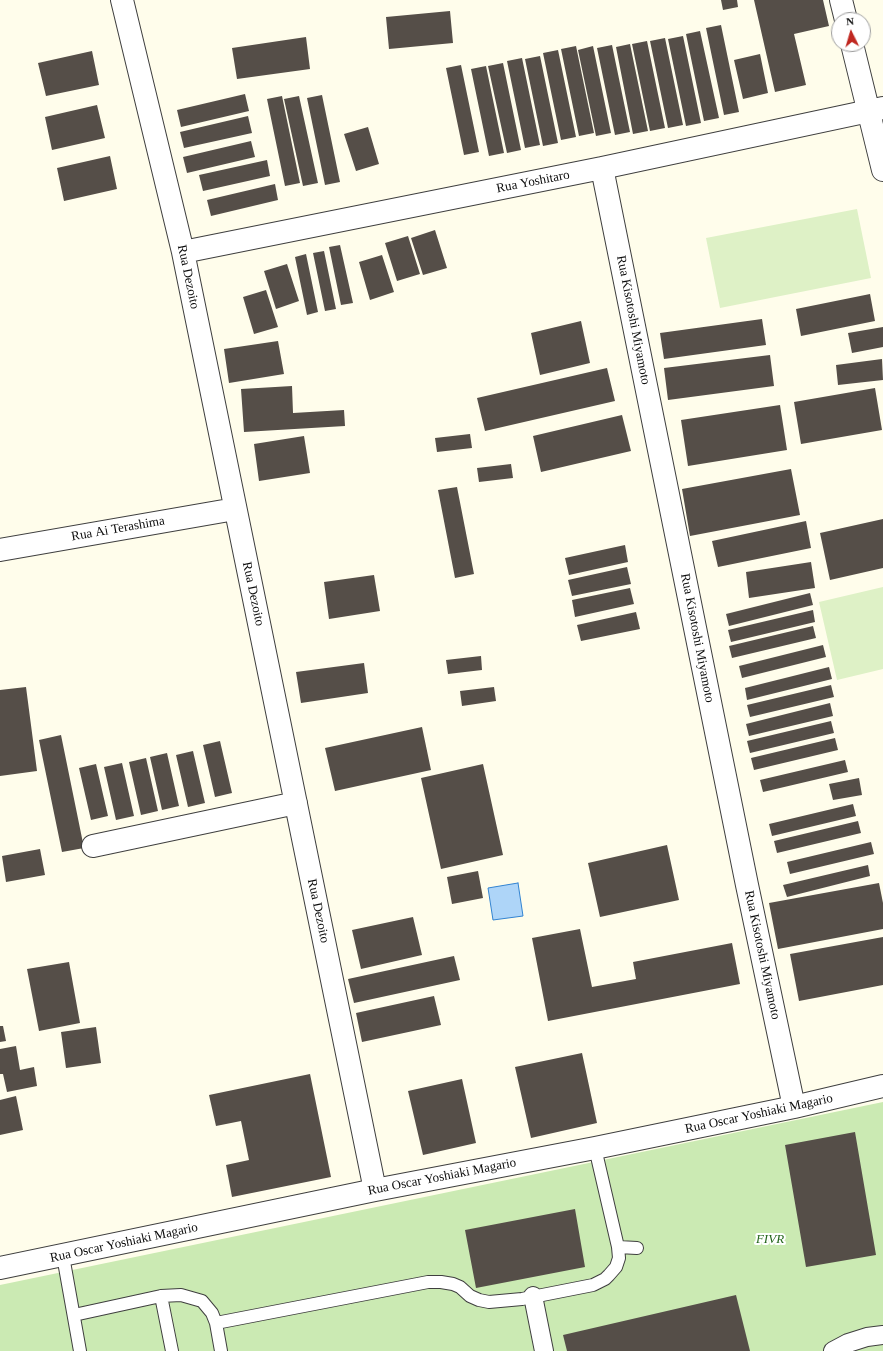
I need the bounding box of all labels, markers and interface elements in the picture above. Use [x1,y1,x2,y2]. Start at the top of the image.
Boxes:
north arrow [831,12,871,52]
text: N [846,15,855,27]
street label: Rua Yoshitaro [495,167,571,197]
street label: Rua Dezoito [174,243,202,311]
street label: Rua Kisotoshi Miyamoto [613,254,653,386]
street label: Rua Ai Terashima [70,513,166,545]
street label: Rua Dezoito [239,560,267,628]
street label: Rua Kisotoshi Miyamoto [677,572,717,704]
street label: Rua Dezoito [304,877,332,945]
street label: Rua Kisotoshi Miyamoto [741,889,783,1021]
street label: Rua Oscar Yoshiaki Magario [684,1091,834,1137]
street label: Rua Oscar Yoshiaki Magario [367,1155,517,1199]
street label: Rua Oscar Yoshiaki Magario [49,1220,199,1266]
park label: FIVR [756,1232,784,1248]

